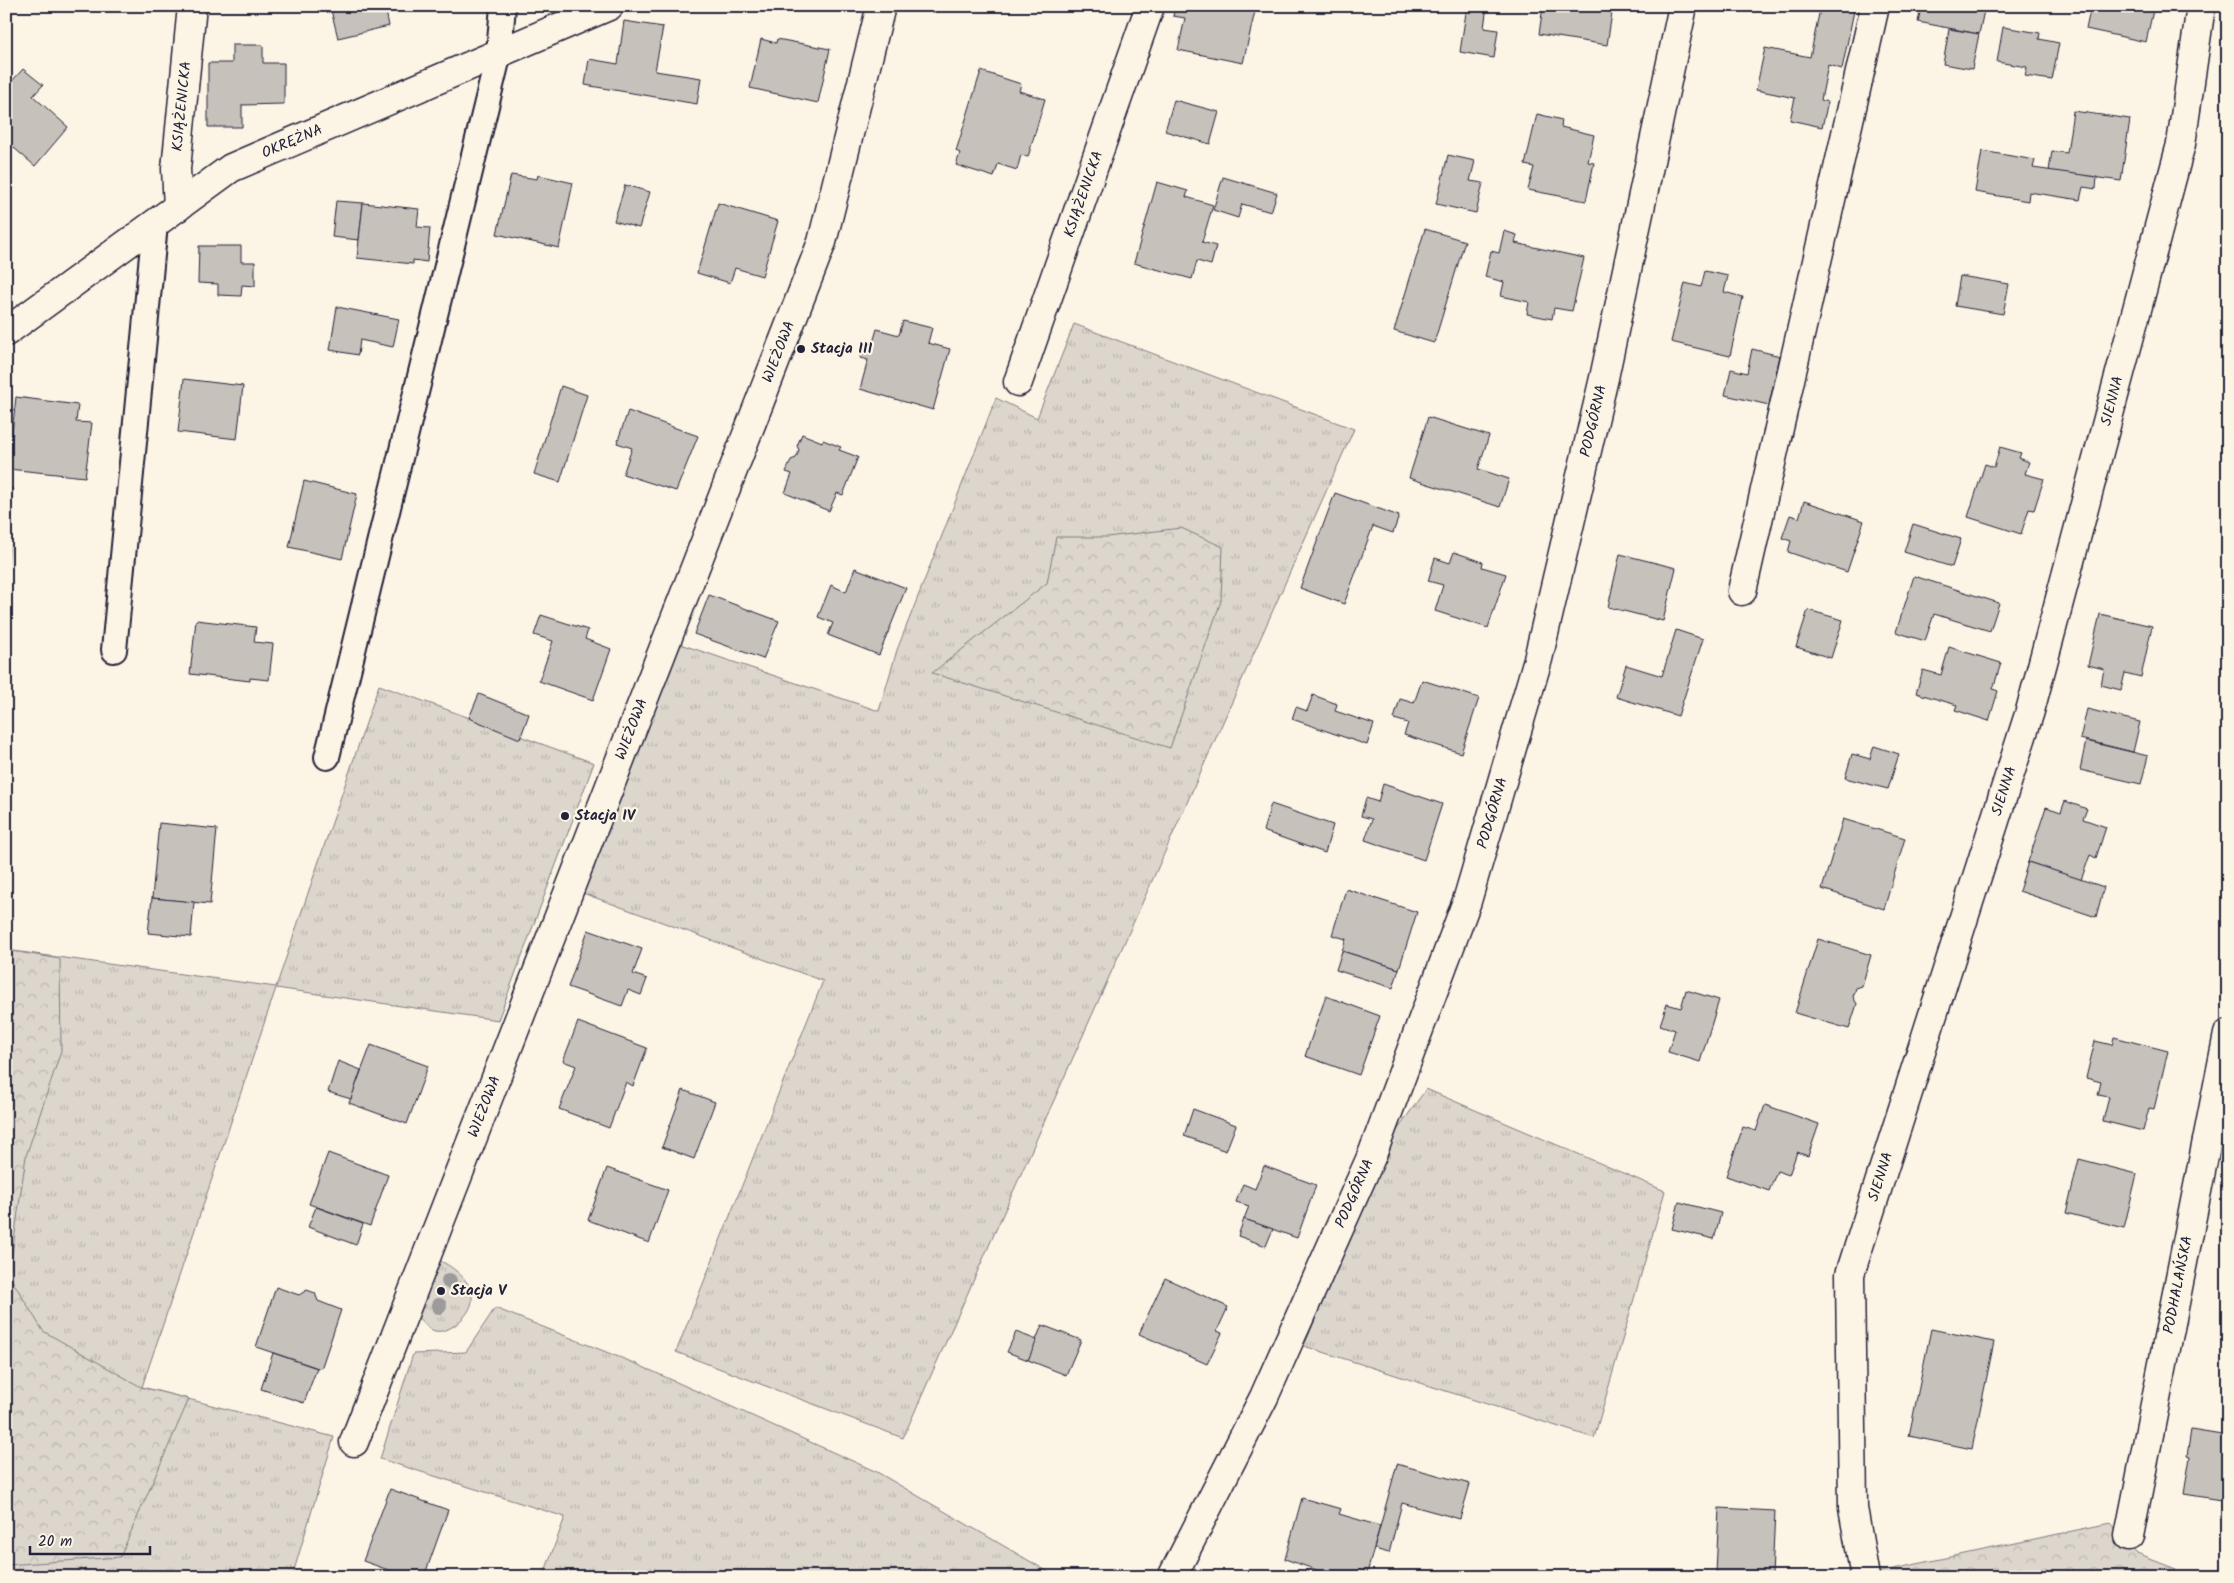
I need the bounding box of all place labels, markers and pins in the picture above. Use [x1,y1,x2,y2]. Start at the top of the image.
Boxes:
place label: Stacja III [811,337,873,361]
marker: Stacja III [795,343,807,355]
place label: Stacja IV [575,804,636,828]
marker: Stacja IV [559,810,571,822]
place label: Stacja V [451,1279,507,1303]
marker: Stacja V [435,1285,447,1297]

